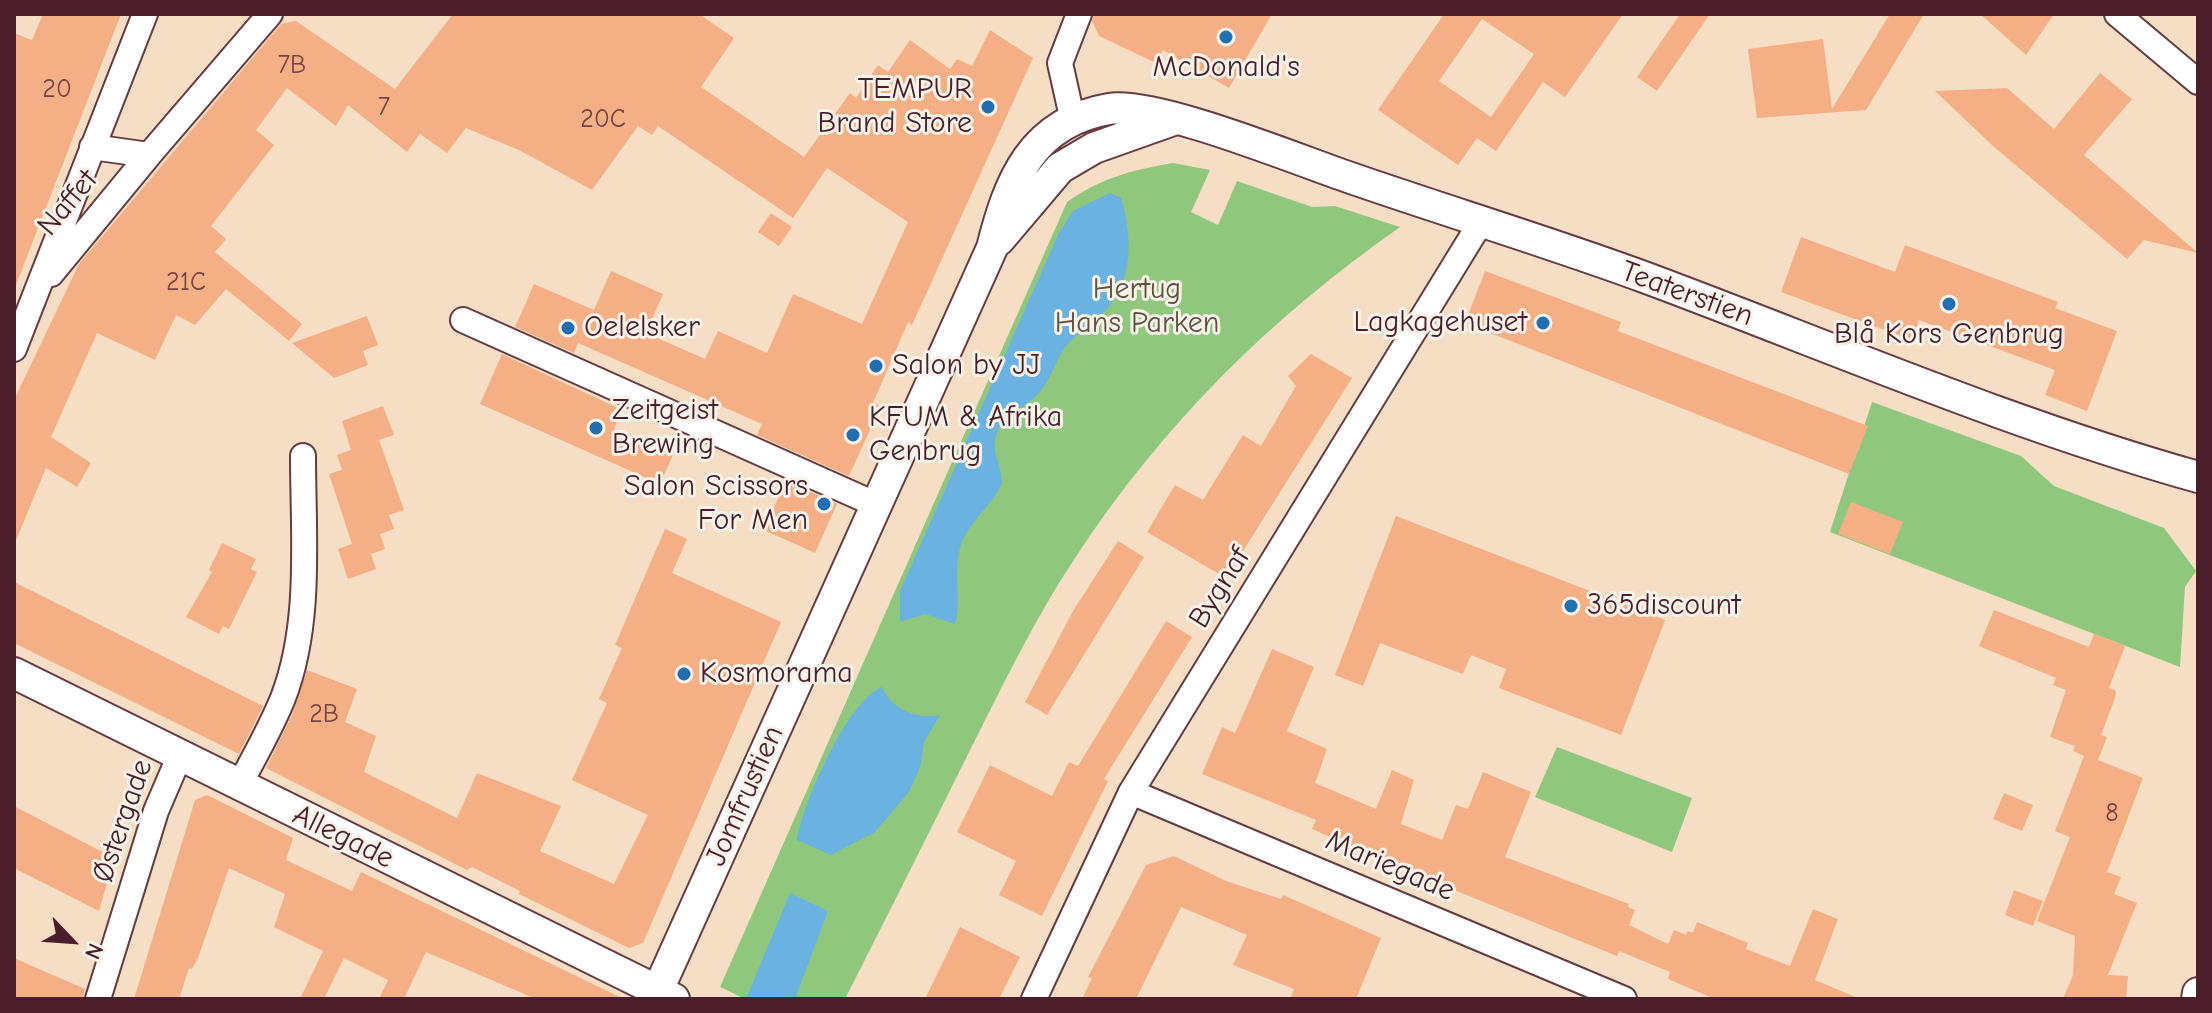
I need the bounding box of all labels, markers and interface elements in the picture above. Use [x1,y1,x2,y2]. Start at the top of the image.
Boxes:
marker: McDonald's [1217,28,1235,46]
house number: 7B [278,50,306,82]
place label: McDonald's [1152,50,1300,86]
place label: TEMPUR Brand Store [818,72,972,142]
house number: 20 [42,74,72,106]
house number: 7 [378,92,390,124]
marker: TEMPUR Brand Store [979,98,997,116]
house number: 20C [580,104,626,136]
street label: Naffet [30,163,106,243]
street label: Teaterstien [1616,254,1758,334]
house number: 21C [166,267,206,299]
park label: Hertug Hans Parken [1055,272,1219,342]
marker: Blå Kors Genbrug [1940,295,1958,313]
place label: Lagkagehuset [1353,305,1527,341]
place label: Oelelsker [584,310,700,346]
marker: Lagkagehuset [1534,314,1552,332]
place label: Blå Kors Genbrug [1834,317,2064,353]
marker: Oelelsker [559,319,577,337]
place label: Salon by JJ [892,348,1040,384]
marker: Salon by JJ [867,357,885,375]
place label: Zeitgeist Brewing [612,393,718,464]
place label: KFUM & Afrika Genbrug [869,400,1062,470]
marker: Zeitgeist Brewing [587,419,605,437]
marker: KFUM & Afrika Genbrug [844,426,862,444]
place label: Salon Scissors For Men [624,469,808,540]
marker: Salon Scissors For Men [815,495,833,513]
street label: Bygnaf [1181,541,1259,635]
place label: 365discount [1587,588,1741,624]
marker: 365discount [1562,597,1580,615]
place label: Kosmorama [700,656,853,692]
marker: Kosmorama [675,665,693,683]
house number: 2B [309,699,339,731]
street label: Jomfrustien [698,720,792,872]
street label: Østergade [85,755,161,887]
street label: Allegade [287,797,399,877]
house number: 8 [2105,798,2119,830]
street label: Mariegade [1320,823,1460,909]
north arrow [32,901,112,981]
text: N [79,939,109,963]

